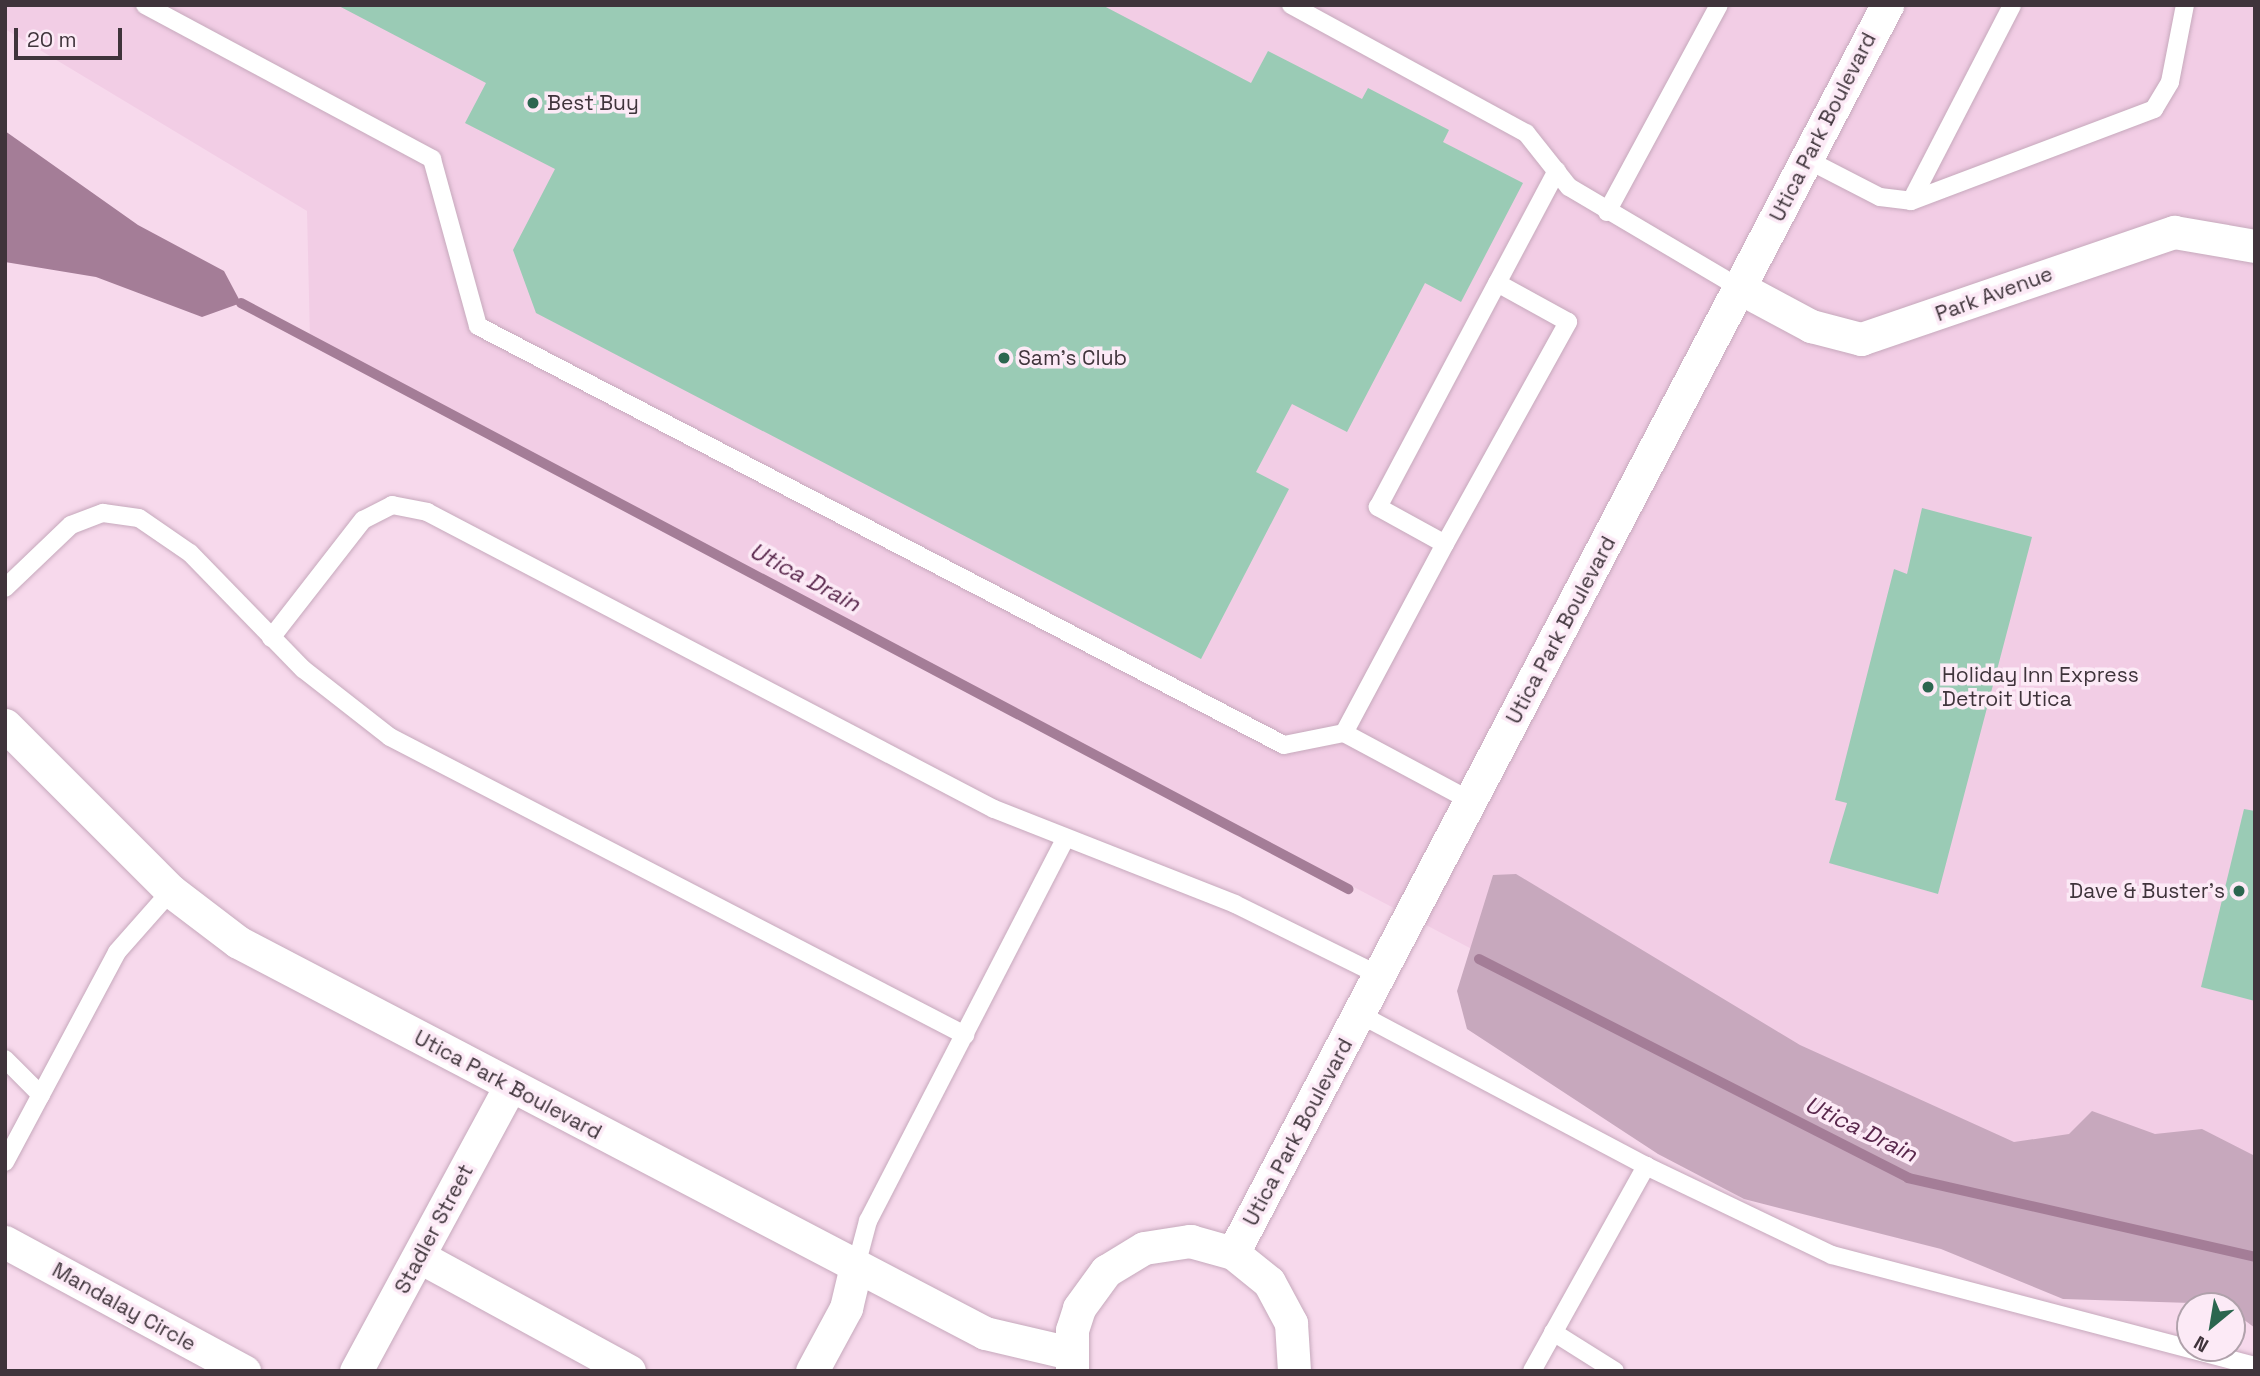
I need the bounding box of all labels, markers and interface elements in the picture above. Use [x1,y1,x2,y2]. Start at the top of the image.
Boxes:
scale bar [18,14,126,58]
text: 20 m [27,26,77,53]
street label: Utica Park Boulevard [1764,28,1882,226]
place label: Best Buy [547,90,639,116]
marker: Best Buy [525,95,541,111]
street label: Park Avenue [1932,261,2056,327]
place label: Sam's Club [1018,345,1127,371]
marker: Sam's Club [996,350,1012,366]
street label: Utica Park Boulevard [1501,532,1621,728]
water label: Utica Drain [745,536,865,618]
place label: Holiday Inn Express Detroit Utica [1942,662,2139,712]
marker: Holiday Inn Express Detroit Utica [1920,679,1936,695]
place label: Dave & Buster's [2069,878,2225,904]
marker: Dave & Buster's [2231,883,2247,899]
street label: Utica Park Boulevard [410,1025,606,1145]
street label: Utica Park Boulevard [1238,1034,1358,1230]
water label: Utica Drain [1801,1090,1921,1168]
street label: Stadler Street [389,1160,479,1298]
street label: Mandalay Circle [48,1257,200,1357]
north arrow [2176,1292,2246,1362]
text: N [2189,1330,2213,1358]

